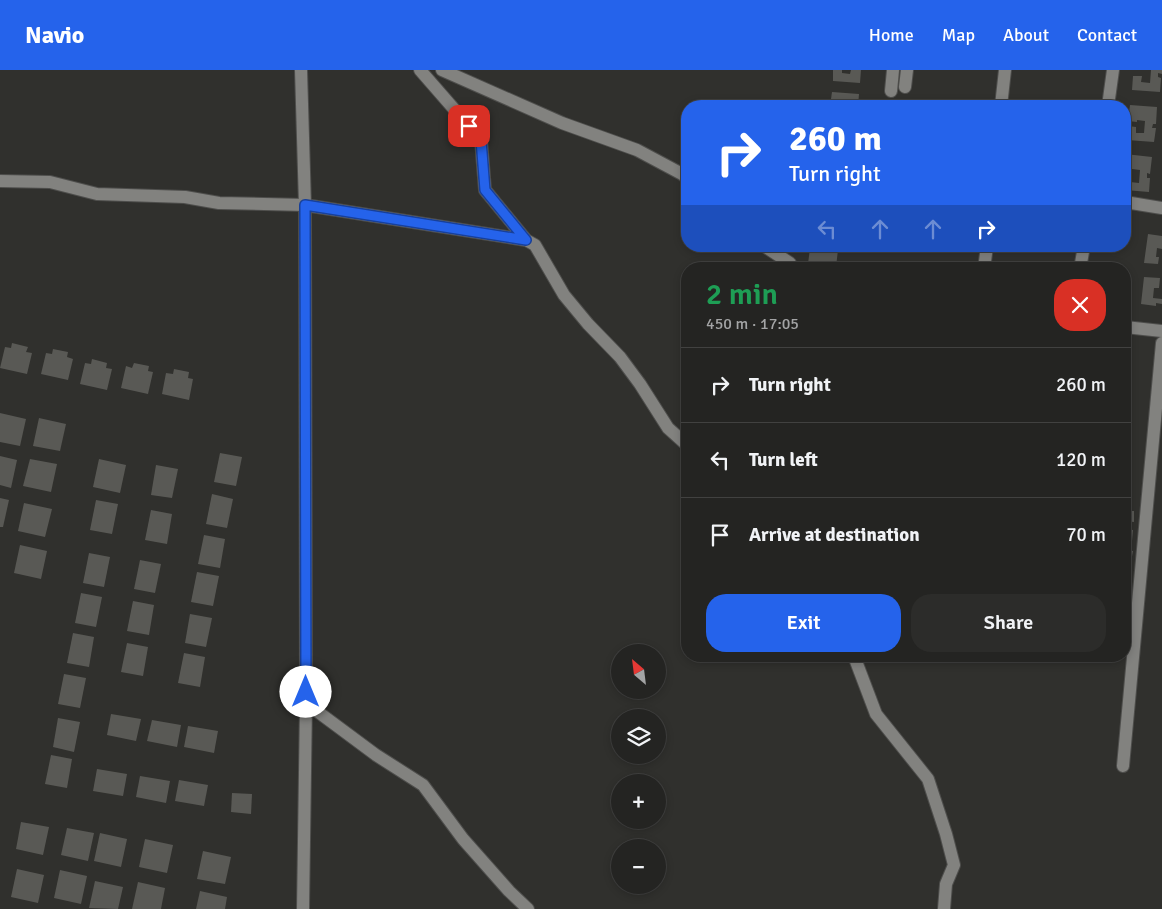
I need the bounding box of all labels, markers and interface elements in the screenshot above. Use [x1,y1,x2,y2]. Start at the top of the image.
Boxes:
text: Navio [25,20,84,50]
text: Home [869,24,914,46]
text: Map [942,24,975,46]
text: About [1003,24,1049,46]
text: Contact [1077,24,1137,46]
pin [448,105,490,147]
icon: arrive [455,112,483,140]
text: 260 m [789,117,882,160]
icon: right [706,120,771,185]
text: Turn right [789,160,881,187]
icon: left [813,215,841,243]
icon: ahead [866,215,894,243]
icon: ahead [919,215,947,243]
icon: right [972,215,1000,243]
text: 2 min [706,276,778,313]
button: close [1054,279,1106,331]
text: 450 m · 17:05 [706,314,799,334]
icon: right [706,371,734,399]
text: Turn right [749,373,831,397]
text: 260 m [1056,373,1106,397]
icon: left [706,446,734,474]
text: Turn left [749,448,818,472]
text: 120 m [1056,448,1106,472]
icon: arrive [706,521,734,549]
text: Arrive at destination [749,523,920,547]
text: 70 m [1066,523,1106,547]
button: Exit [706,594,901,652]
button: Share [911,594,1106,652]
north arrow [611,644,666,699]
map controls [611,644,666,894]
position arrow [279,665,331,717]
button: layers [611,709,666,764]
button: + [611,774,666,829]
button: − [611,839,666,894]

